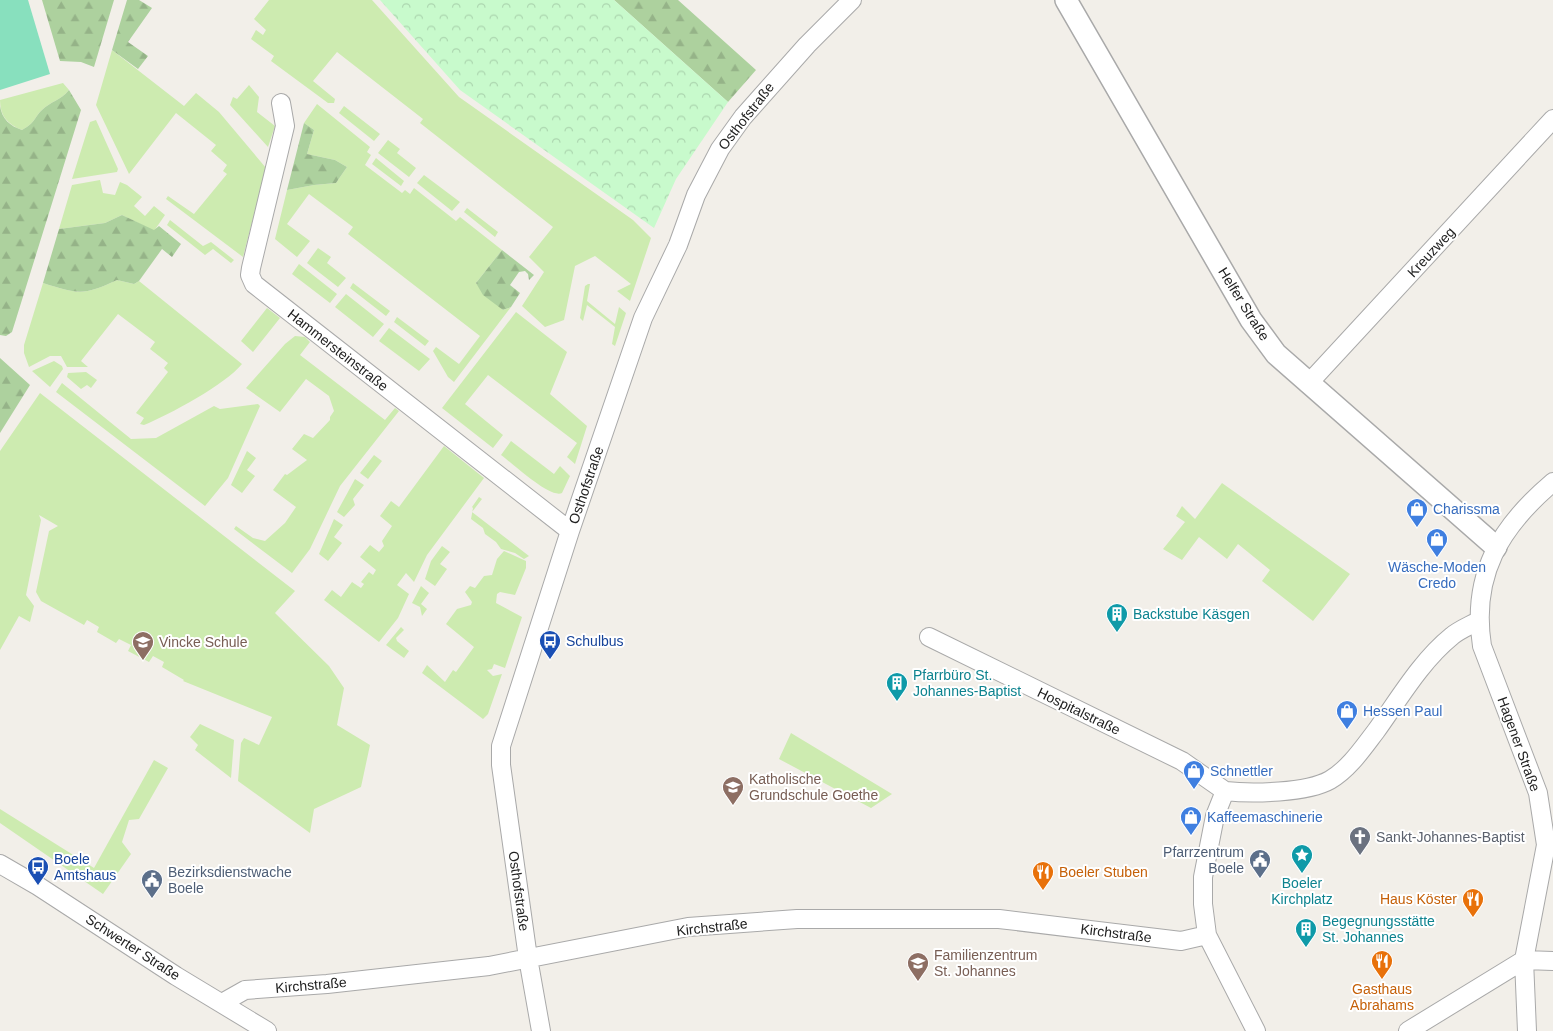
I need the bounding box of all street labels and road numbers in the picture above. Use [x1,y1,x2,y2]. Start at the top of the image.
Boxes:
street label: Osthofstraße [715,79,777,153]
street label: Kreuzweg [1404,224,1458,280]
street label: Helfer Straße [1215,264,1273,344]
street label: Hammersteinstraße [285,306,392,394]
street label: Osthofstraße [565,444,607,526]
street label: Hospitalstraße [1035,684,1123,738]
street label: Hagener Straße [1494,694,1544,794]
street label: Osthofstraße [505,850,533,932]
street label: Schwerter Straße [83,911,183,983]
street label: Kirchstraße [676,915,749,939]
street label: Kirchstraße [1080,921,1153,945]
street label: Kirchstraße [275,974,348,996]

